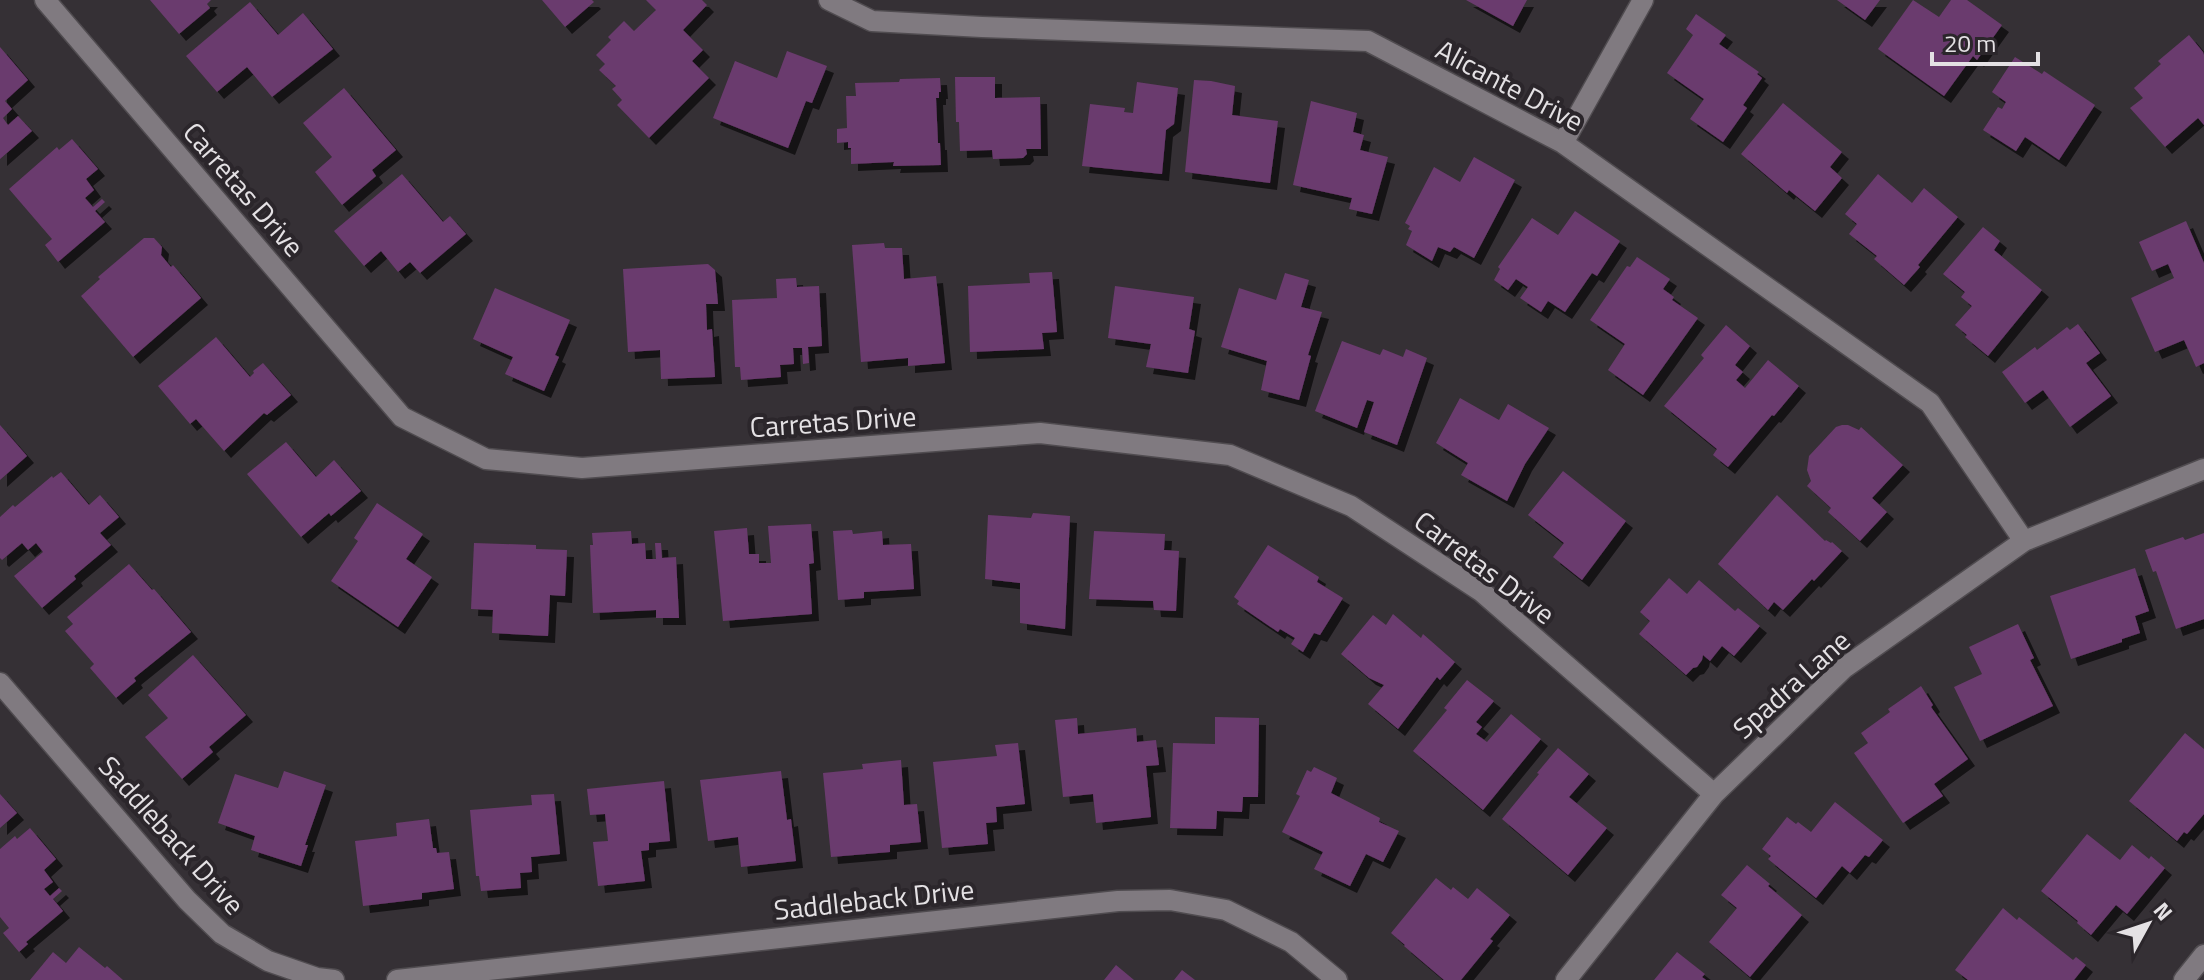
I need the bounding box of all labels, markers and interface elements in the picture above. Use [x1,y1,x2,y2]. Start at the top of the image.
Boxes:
scale bar [1932,16,2038,66]
text: 20 m [1944,25,1996,61]
street label: Alicante Drive [1428,28,1592,142]
street label: Carretas Drive [173,112,315,266]
street label: Carretas Drive [748,394,918,448]
street label: Carretas Drive [1405,500,1565,634]
street label: Spadra Lane [1723,619,1859,749]
street label: Saddleback Drive [89,746,255,924]
street label: Saddleback Drive [772,867,976,931]
north arrow [2108,884,2188,964]
text: N [2145,894,2181,928]

